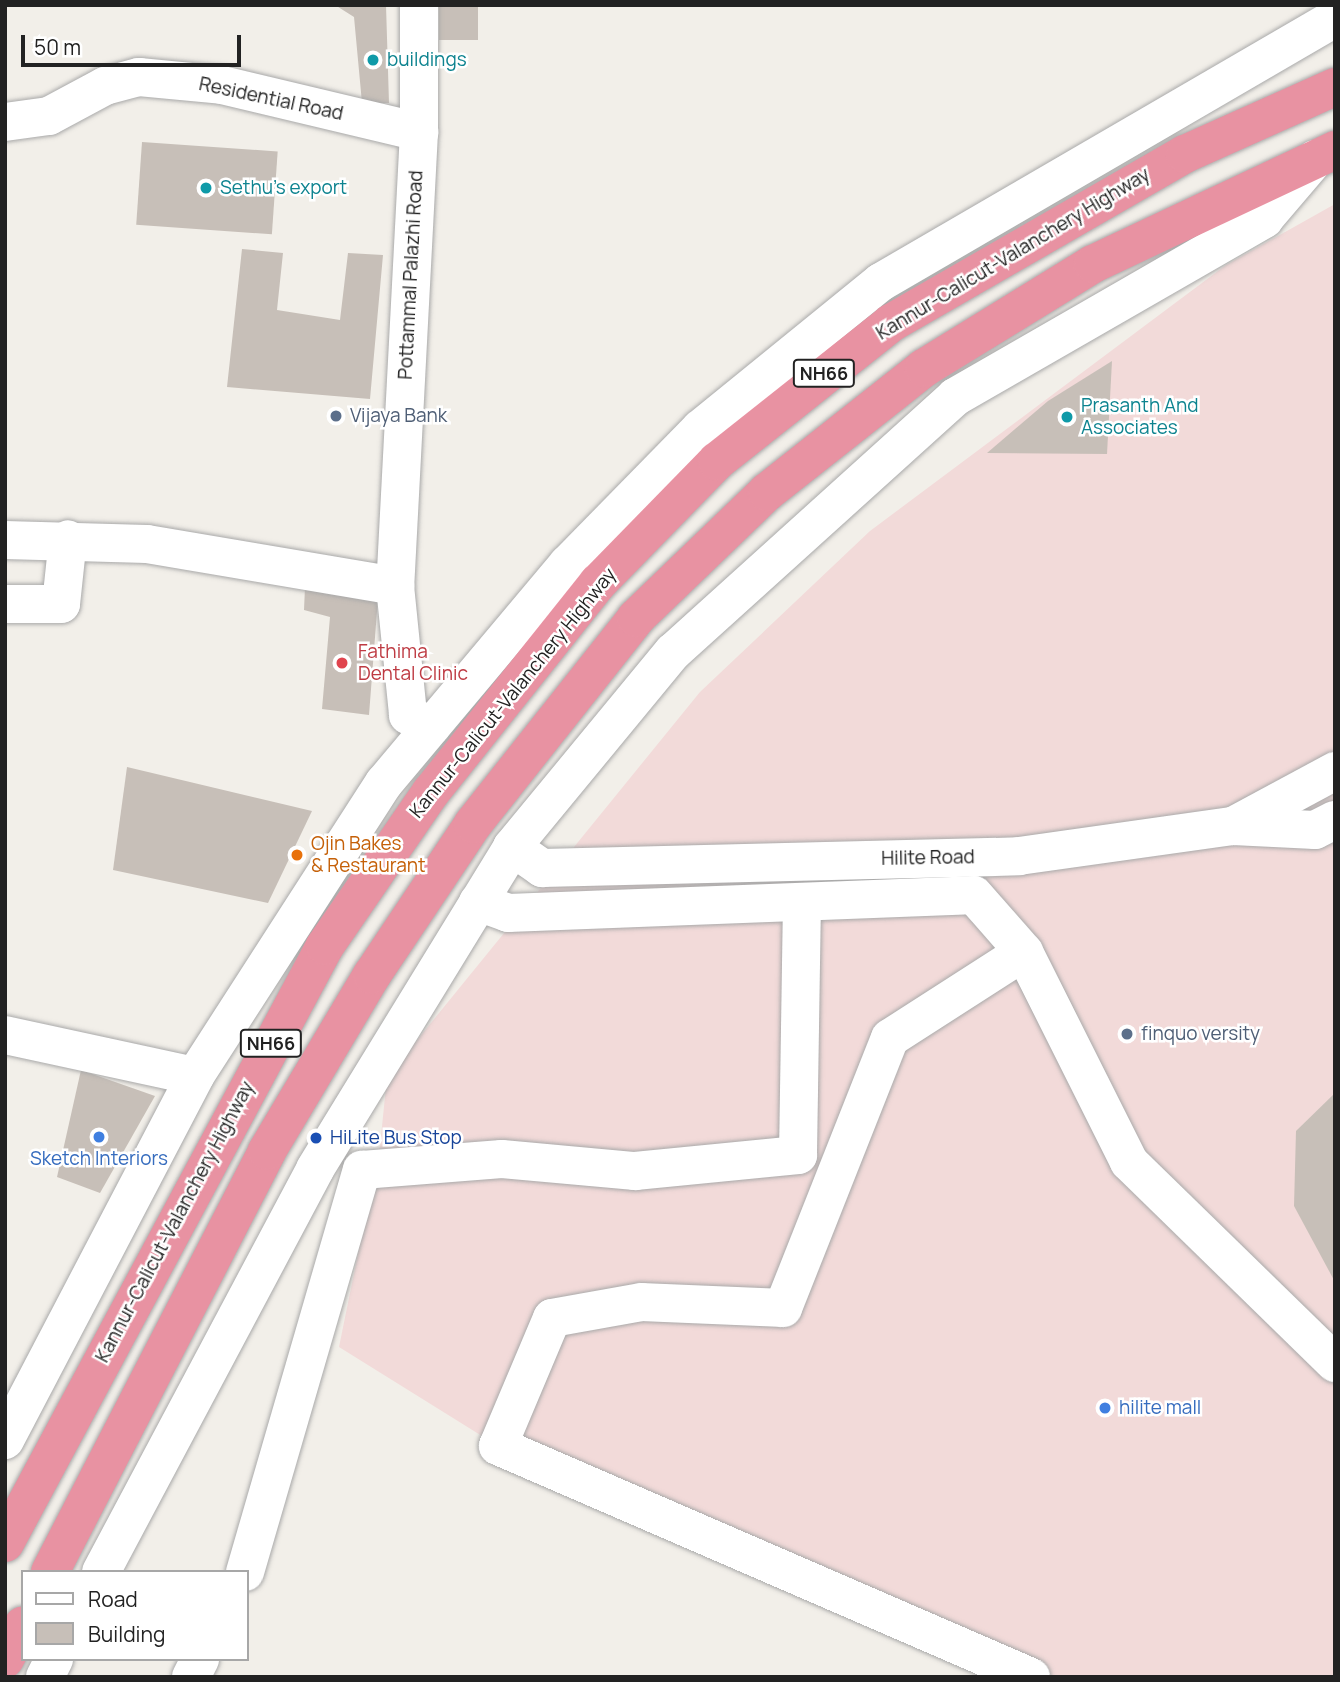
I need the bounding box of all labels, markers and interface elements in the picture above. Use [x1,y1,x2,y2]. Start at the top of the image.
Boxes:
scale bar [24,21,245,65]
text: 50 m [34,33,81,61]
place label: buildings [387,49,467,71]
marker: buildings [365,52,381,68]
street label: Residential Road [197,73,345,125]
street label: Kannur-Calicut-Valanchery Highway [872,163,1154,345]
street label: Pottammal Palazhi Road [394,170,428,380]
place label: Sethu's export [220,177,347,199]
marker: Sethu's export [198,180,214,196]
road number: NH66 [792,358,856,388]
place label: Prasanth And Associates [1081,395,1199,439]
place label: Vijaya Bank [350,405,447,427]
marker: Vijaya Bank [328,408,344,424]
marker: Prasanth And Associates [1059,409,1075,425]
street label: Kannur-Calicut-Valanchery Highway [405,563,621,823]
place label: Fathima Dental Clinic [358,641,468,685]
marker: Fathima Dental Clinic [332,653,352,673]
place label: Ojin Bakes & Restaurant [311,833,426,877]
street label: Hilite Road [881,846,975,870]
marker: Ojin Bakes & Restaurant [289,847,305,863]
place label: finquo versity [1141,1023,1260,1045]
marker: finquo versity [1119,1026,1135,1042]
road number: NH66 [240,1028,302,1058]
street label: Kannur-Calicut-Valanchery Highway [91,1078,259,1366]
place label: HiLite Bus Stop [330,1127,462,1149]
marker: Sketch Interiors [91,1129,107,1145]
marker: HiLite Bus Stop [308,1130,324,1146]
place label: Sketch Interiors [30,1148,168,1170]
place label: hilite mall [1119,1397,1201,1419]
marker: hilite mall [1097,1400,1113,1416]
legend [21,1570,248,1661]
text: Road [88,1585,138,1613]
text: Building [88,1620,165,1648]

